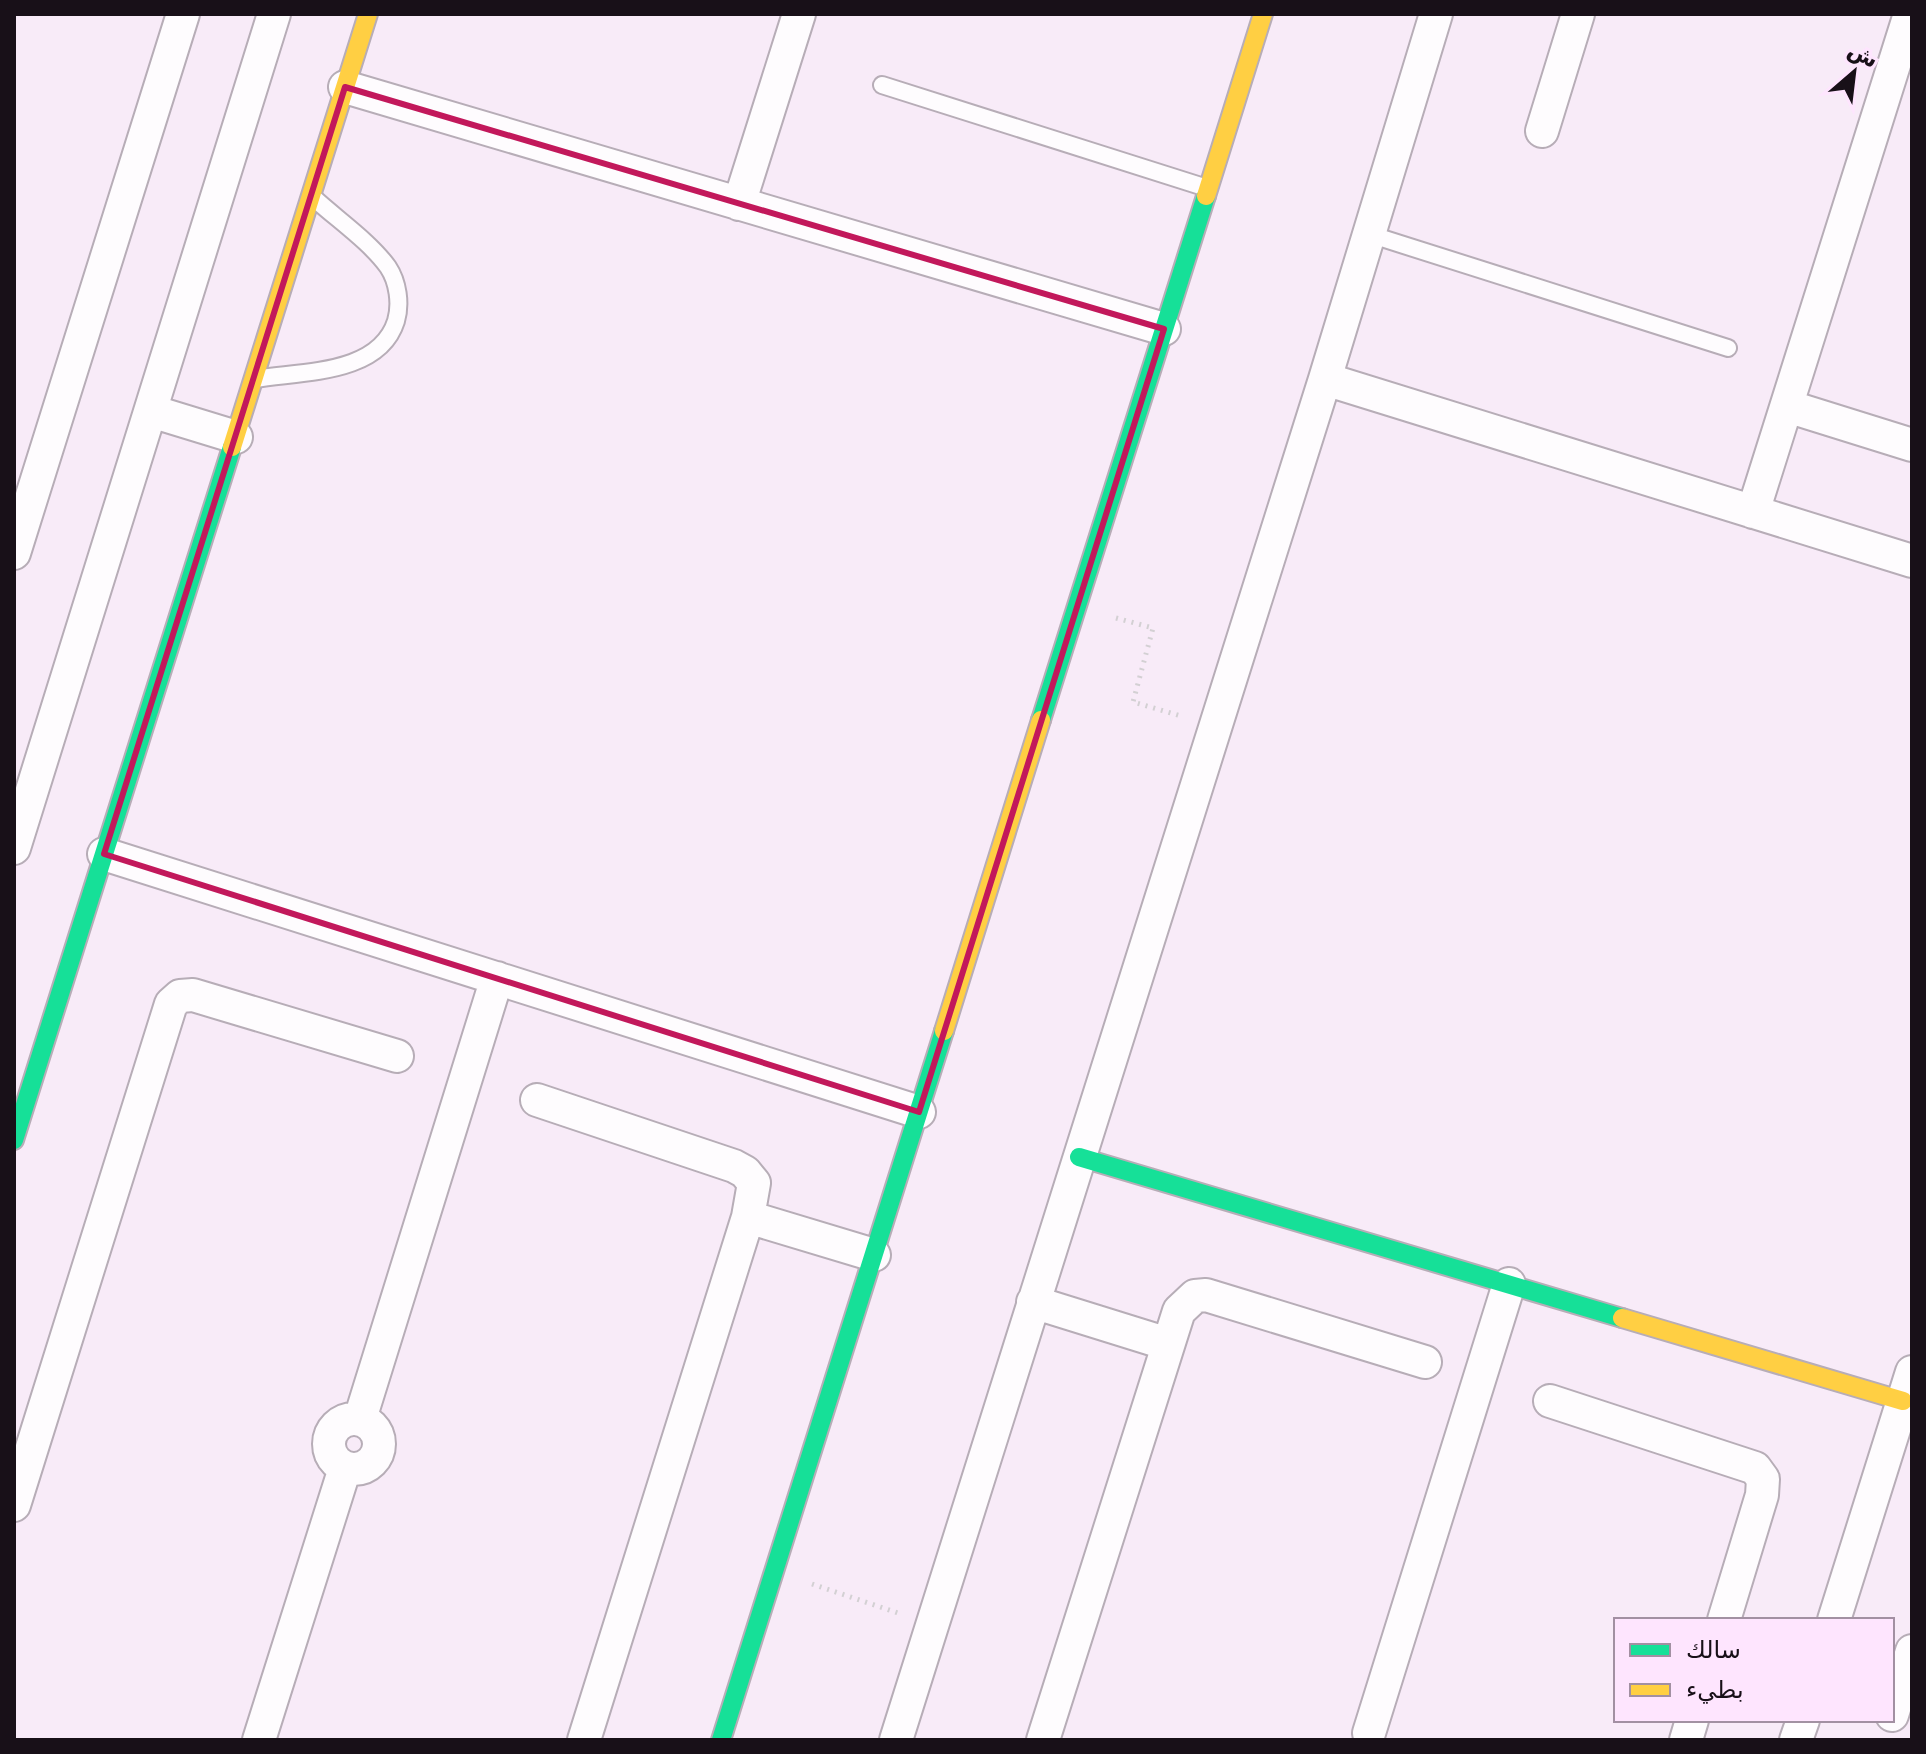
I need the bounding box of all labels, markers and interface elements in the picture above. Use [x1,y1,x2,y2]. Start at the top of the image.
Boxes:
north arrow [1814,32,1894,112]
text: ش [1844,37,1882,73]
legend [1614,1618,1894,1722]
text: سالك [1686,1636,1741,1664]
text: بطيء [1686,1676,1744,1704]

